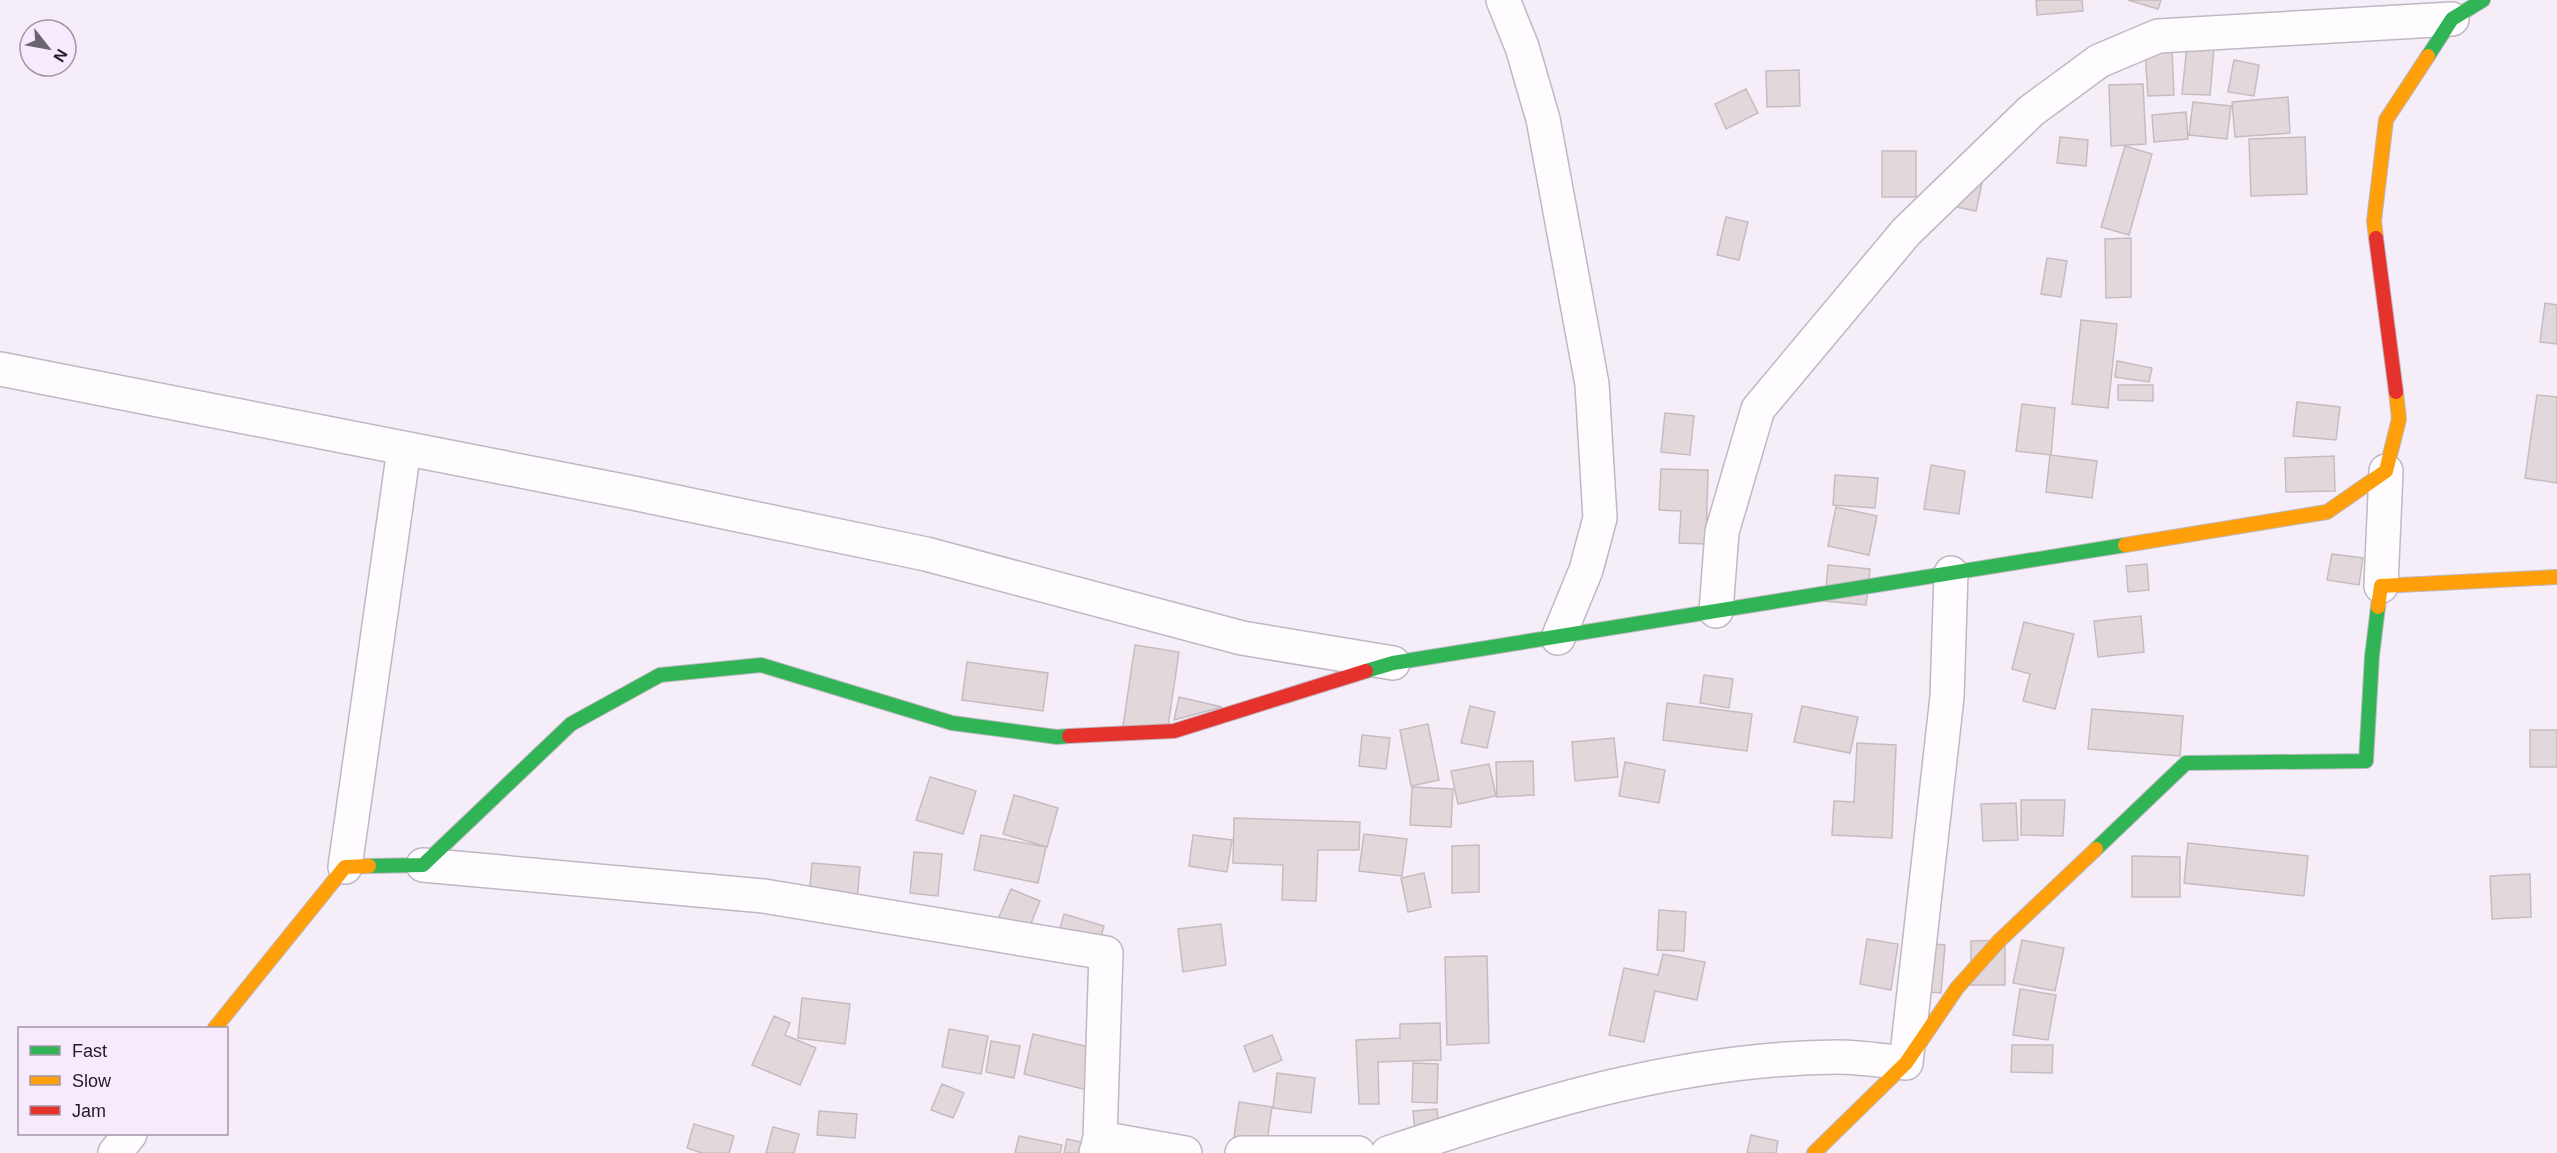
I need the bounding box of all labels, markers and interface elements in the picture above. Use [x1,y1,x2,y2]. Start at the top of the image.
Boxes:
north arrow [18,18,78,78]
text: N [50,46,71,65]
legend [18,1027,228,1135]
text: Fast [72,1041,107,1061]
text: Slow [72,1071,112,1091]
text: Jam [72,1101,106,1121]

